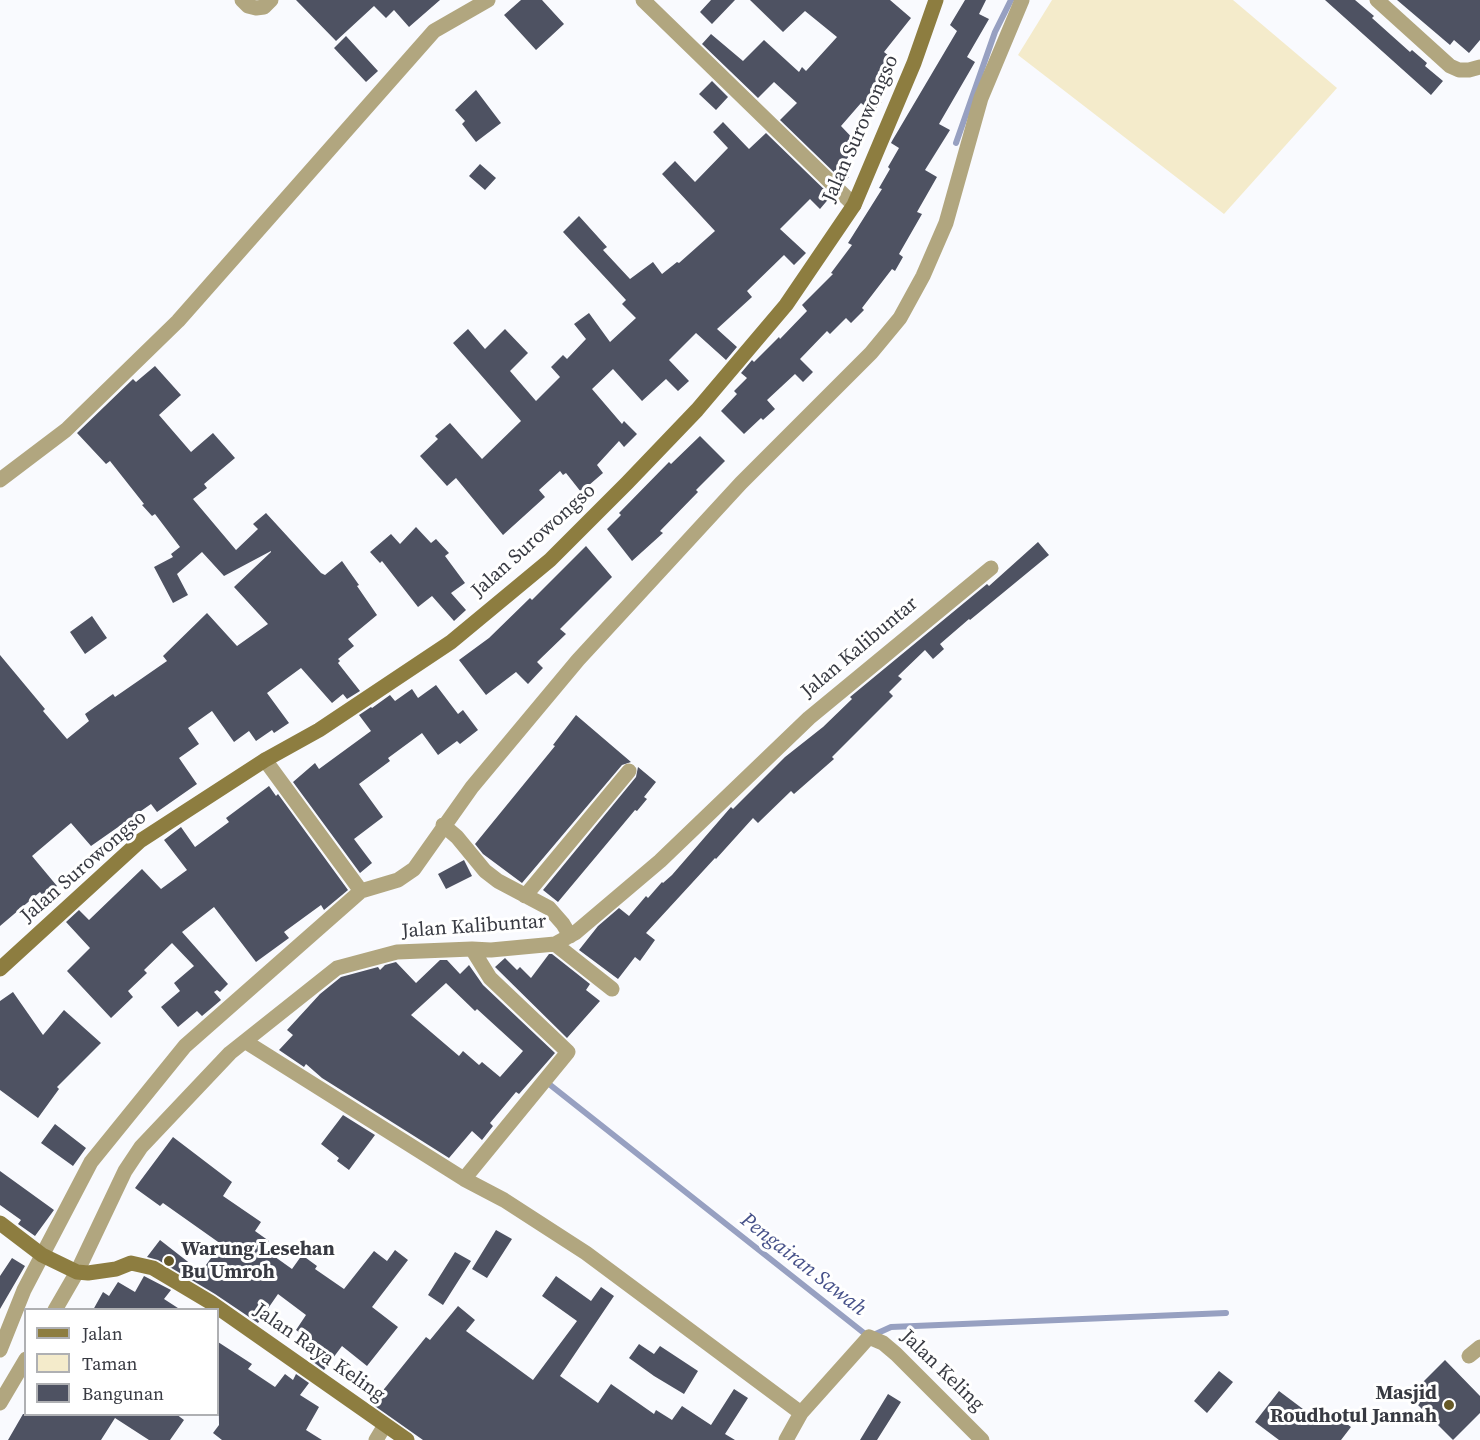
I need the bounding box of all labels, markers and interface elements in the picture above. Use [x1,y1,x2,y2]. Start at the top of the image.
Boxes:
street label: Jalan Surowongso [818,52,904,206]
street label: Jalan Surowongso [467,479,601,603]
street label: Jalan Kalibuntar [797,592,923,704]
street label: Jalan Surowongso [16,806,152,928]
street label: Jalan Kalibuntar [401,910,547,944]
water label: Pengairan Sawah [735,1208,871,1322]
place label: Warung Lesehan Bu Umroh [181,1238,335,1285]
marker: Warung Lesehan Bu Umroh [162,1254,176,1268]
street label: Jalan Raya Keling [249,1299,389,1407]
legend [24,1308,219,1416]
text: Jalan [82,1321,123,1346]
street label: Jalan Keling [895,1325,989,1417]
text: Taman [82,1351,137,1376]
text: Bangunan [82,1381,164,1406]
place label: Masjid Roudhotul Jannah [1270,1382,1437,1429]
marker: Masjid Roudhotul Jannah [1442,1398,1456,1412]

